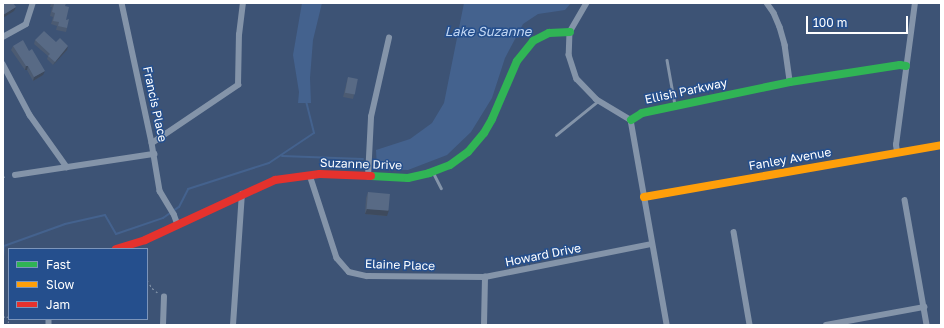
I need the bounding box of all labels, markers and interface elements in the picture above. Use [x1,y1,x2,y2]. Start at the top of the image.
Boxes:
scale bar [808,8,910,34]
text: 100 m [813,15,847,30]
water label: Lake Suzanne [445,23,531,39]
street label: Francis Place [140,65,170,143]
street label: Ellish Parkway [644,75,728,107]
street label: Fanley Avenue [748,145,832,173]
street label: Suzanne Drive [320,155,402,173]
street label: Howard Drive [504,241,582,269]
legend [8,248,148,320]
text: Fast [46,257,71,272]
street label: Elaine Place [365,257,435,273]
text: Slow [46,277,74,292]
text: Jam [46,297,70,312]

